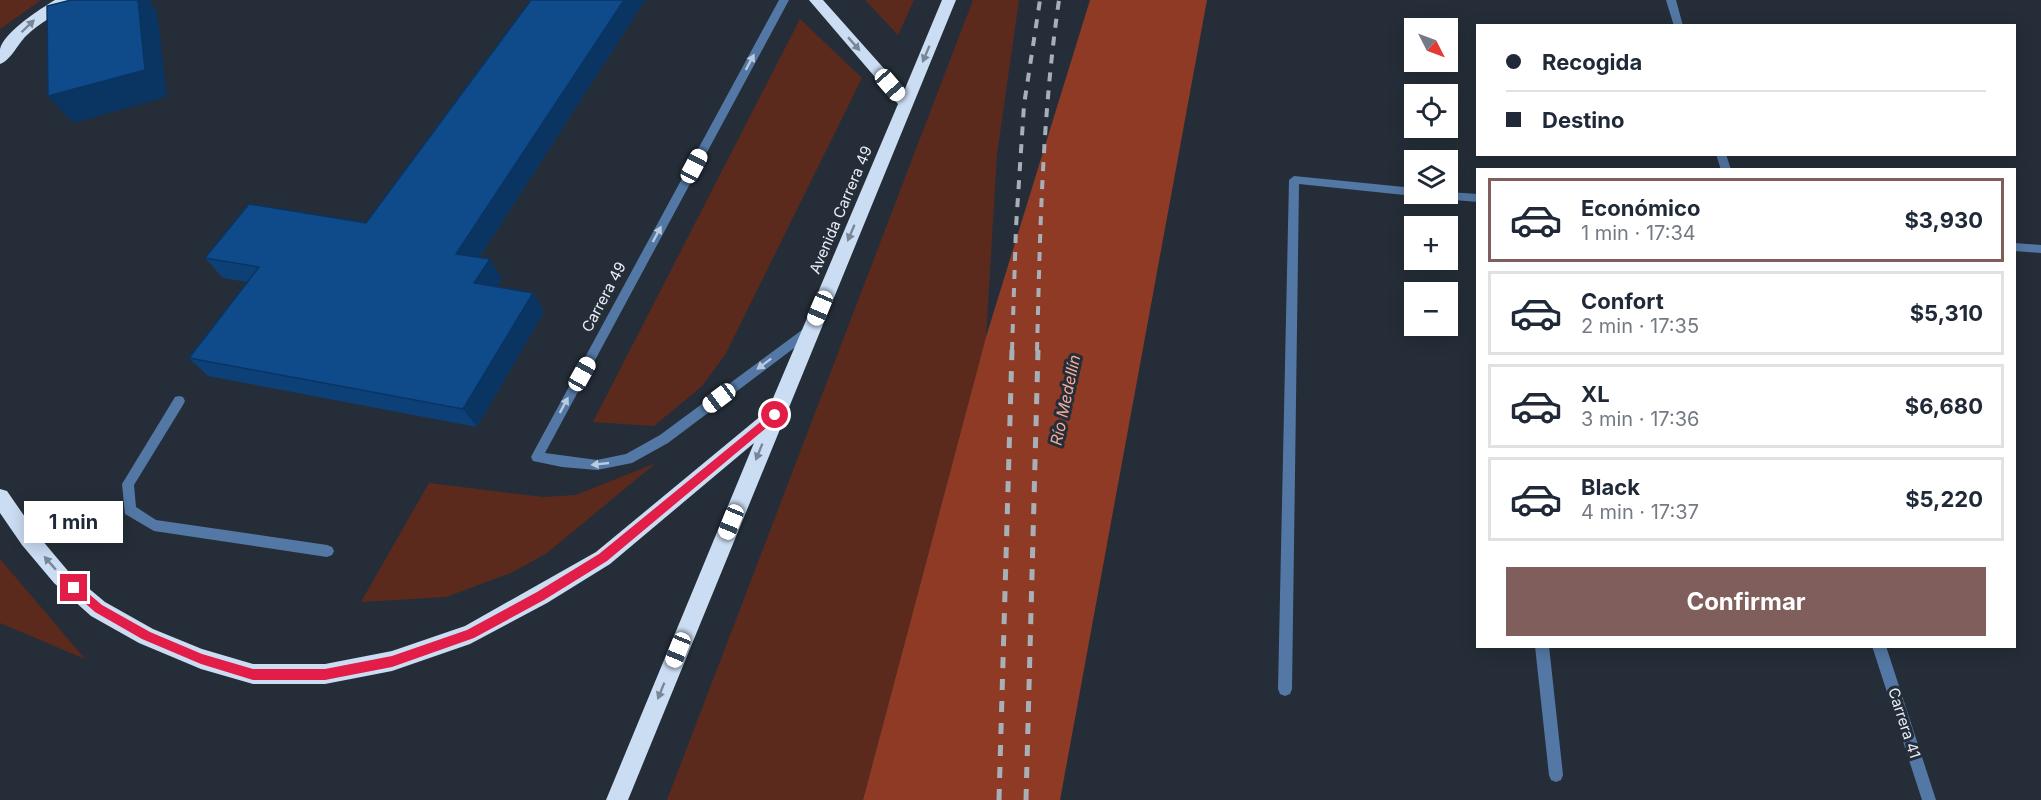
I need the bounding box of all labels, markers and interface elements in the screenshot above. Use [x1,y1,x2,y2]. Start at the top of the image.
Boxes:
north arrow [1404,18,1458,72]
map controls [1404,18,1458,336]
one-way arrow [21,19,36,33]
one-way arrow [848,36,861,52]
one-way arrow [921,45,931,63]
text: Recogida [1542,49,1642,75]
one-way arrow [745,54,755,71]
car [871,66,909,104]
button: locate [1404,84,1458,138]
text: Destino [1542,107,1625,133]
street label: Avenida Carrera 49 [805,143,876,277]
car [678,146,710,186]
button: layers [1404,150,1458,204]
icon: car [1509,193,1563,247]
text: Económico [1581,195,1700,221]
text: $3,930 [1904,207,1983,233]
button: + [1404,216,1458,270]
text: 1 min · 17:34 [1581,221,1696,245]
one-way arrow [652,225,662,242]
one-way arrow [846,225,856,243]
street label: Carrera 49 [577,258,630,335]
button: − [1404,282,1458,336]
icon: car [1509,286,1563,340]
car [805,288,835,328]
text: Confort [1581,288,1664,314]
text: $5,310 [1910,300,1983,326]
text: 2 min · 17:35 [1581,314,1699,338]
water label: Río Medellín [1046,353,1084,447]
car [565,354,599,394]
one-way arrow [757,357,772,369]
icon: car [1509,379,1563,433]
car [699,380,739,416]
text: XL [1581,381,1610,407]
text: $6,680 [1905,393,1983,419]
one-way arrow [559,397,569,414]
route start [761,401,788,428]
text: 3 min · 17:36 [1581,407,1699,431]
one-way arrow [754,444,764,462]
one-way arrow [591,459,610,469]
icon: car [1509,472,1563,526]
text: Black [1581,474,1640,500]
text: $5,220 [1905,486,1983,512]
text: 4 min · 17:37 [1581,500,1699,524]
callout: 1 min [25,501,124,543]
car [716,502,746,542]
text: 1 min [49,510,98,534]
one-way arrow [43,555,56,571]
button: Confirmar [1506,567,1986,636]
route end [60,574,87,601]
car [663,630,693,670]
one-way arrow [656,682,665,700]
street label: Carrera 41 [1884,685,1925,761]

